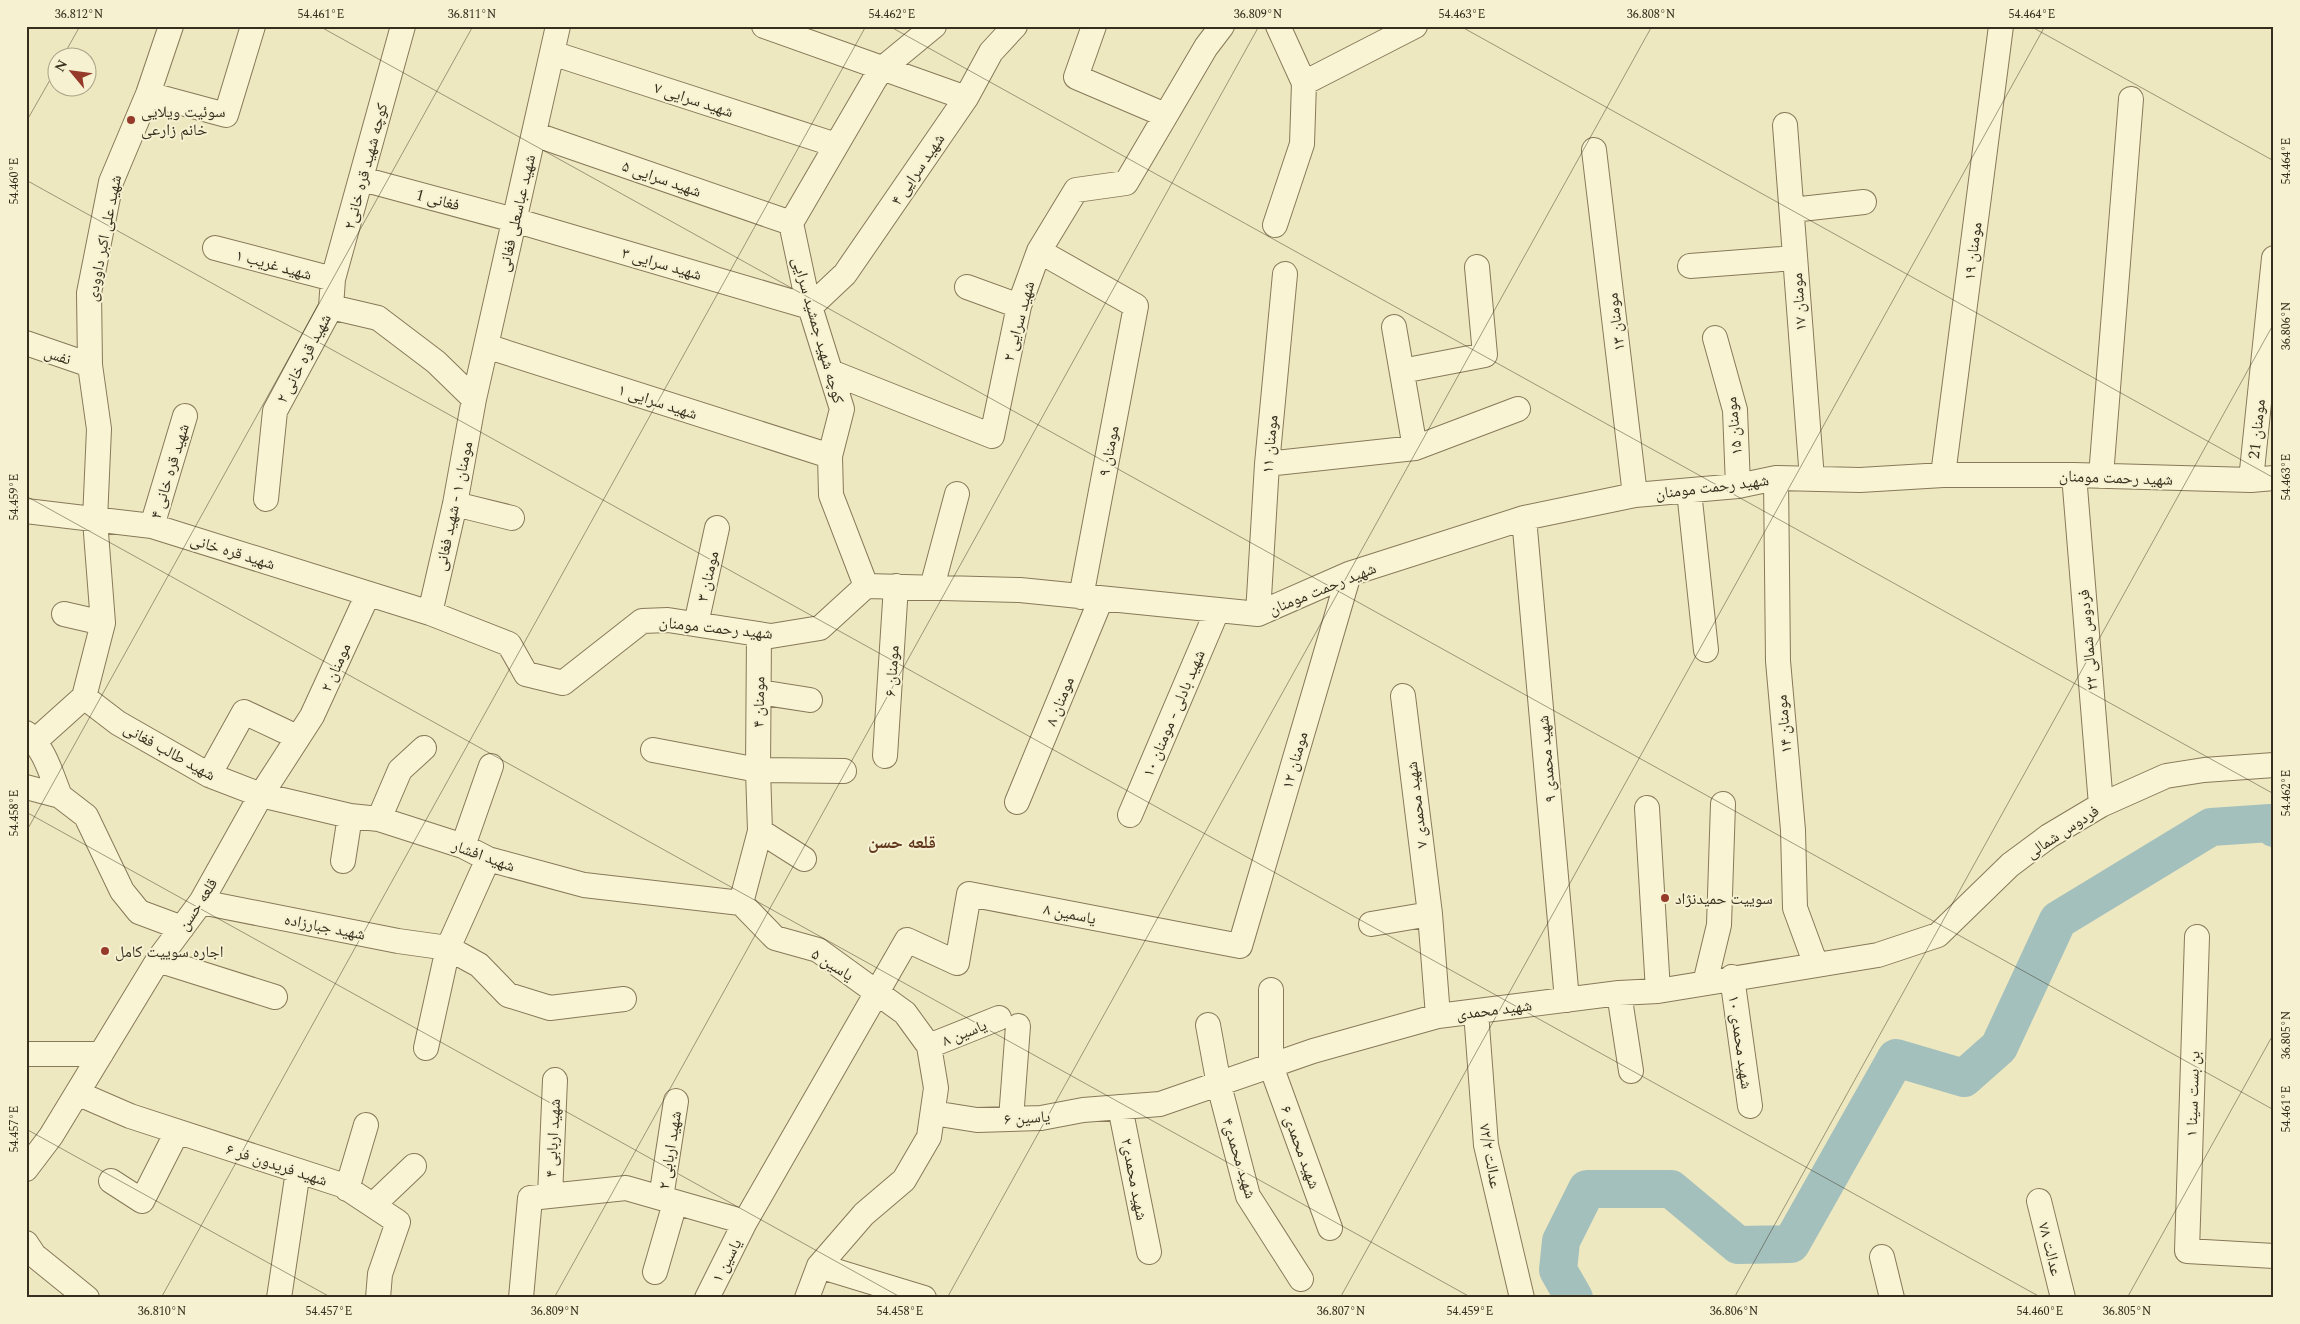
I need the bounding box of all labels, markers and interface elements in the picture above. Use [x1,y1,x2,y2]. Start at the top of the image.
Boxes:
text: 36.812°N [55,5,103,24]
text: 54.461°E [298,5,344,24]
text: 36.811°N [448,5,496,24]
text: 54.462°E [869,5,915,24]
text: 36.809°N [1234,5,1282,24]
text: 54.463°E [1439,5,1485,24]
text: 36.808°N [1627,5,1675,24]
text: 54.464°E [2009,5,2055,24]
north arrow [48,48,98,98]
text: N [49,56,73,76]
street label: شهید سرایی ۷ [651,76,737,124]
place label: سوئیت ویلایی خانم زارعی [141,100,225,142]
street label: کوچه شهید قره خانی۲ [338,100,394,232]
marker: سوئیت ویلایی خانم زارعی [125,114,137,126]
street label: شهید سرایی ۴ [885,129,951,210]
text: 54.464°E [2277,138,2296,184]
street label: شهید عباسعلی فغانی [492,152,542,274]
street label: شهید سرایی ۵ [619,154,705,204]
text: 54.460°E [5,158,24,204]
street label: شهید علی اکبر داوودی [80,173,128,304]
street label: فغانی 1 [413,183,462,217]
street label: مومنان ۱۹ [1958,221,1988,282]
street label: شهید سرایی ۳ [619,241,705,287]
street label: ۱ شهید غریب [233,243,315,287]
street label: کوچه شهید جمشید سرایی [786,254,851,407]
street label: مومنان ۱۷ [1785,272,1813,332]
street label: شهید سرایی ۲ [997,278,1041,364]
street label: مومنان ۱۳ [1601,291,1631,352]
text: 36.806°N [2277,302,2296,350]
street label: ۲ شهید قره خانی [270,309,338,408]
street label: نفس [41,340,74,372]
street label: شهید سرایی ۱ [615,378,701,426]
street label: مومنان ۱۵ [1719,396,1749,456]
street label: مومنان 21 [2242,398,2272,460]
street label: مومنان ۱۱ [1255,414,1285,474]
street label: ۴ شهید قره خانی [144,421,196,522]
street label: مومنان ۹ [1092,424,1126,479]
street label: مومنان ۱ - شهید فغانی [429,439,479,573]
text: 54.463°E [2277,454,2296,500]
street label: شهید رحمت مومنان [2058,464,2173,492]
street label: شهید رحمت مومنان [1654,468,1770,506]
text: 54.459°E [5,474,24,520]
street label: شهید قره خانی [187,528,278,576]
street label: مومنان ۳ [691,548,725,604]
street label: شهید رحمت مومنان [1265,556,1380,621]
street label: فردوس شمالی ۲۲ [2072,588,2104,691]
street label: شهید رحمت مومنان [658,610,774,646]
street label: ۲ مومنان [315,639,357,696]
street label: مومنان ۶ [878,645,906,698]
street label: شهید بادلی - مومنان ۱۰ [1136,646,1212,781]
street label: مومنان ۸ [1039,673,1081,730]
street label: ۴ مومنان [747,676,771,728]
street label: مومنان ۱۴ [1769,694,1799,754]
street label: ۹ شهید محمدی [1531,714,1563,803]
street label: شهید طالب فغانی [119,717,220,787]
street label: مومنان ۱۲ [1275,729,1315,792]
street label: شهید محمدی ۷ [1400,760,1434,850]
text: 54.462°E [2277,770,2296,816]
text: 54.458°E [5,790,24,836]
street label: فردوس شمالی [2021,799,2104,865]
district label: قلعه حسن [868,829,936,856]
street label: شهید افشار [448,833,518,878]
street label: قلعه حسن [172,873,224,936]
place label: سوییت حمیدنژاد [1675,887,1773,911]
marker: سوییت حمیدنژاد [1659,892,1671,904]
street label: یاسمین ۸ [1042,897,1098,931]
street label: شهید جبارزاده [282,907,367,947]
place label: اجاره سوییت کامل [115,940,224,964]
street label: یاسین ۵ [806,942,858,987]
marker: اجاره سوییت کامل [99,945,111,957]
street label: شهید محمدی [1455,993,1533,1027]
street label: ۱۰ شهید محمدی [1722,994,1758,1091]
text: 36.805°N [2277,1011,2296,1059]
street label: یاسین ۸ [938,1013,990,1053]
street label: ۱ بن بست سینا [2180,1051,2206,1137]
text: 54.461°E [2277,1086,2296,1132]
street label: شهید اربابی ۴ [539,1098,567,1178]
street label: ۶ شهید محمدی [1274,1102,1326,1192]
street label: یاسین ۶ [1003,1104,1051,1132]
text: 54.457°E [5,1106,24,1152]
street label: شهید اربابی ۲ [652,1109,688,1191]
street label: شهید محمدی۴ [1215,1115,1263,1202]
street label: عدالت ۷۲/۲ [1473,1122,1508,1191]
street label: شهید محمدی۲ [1114,1136,1154,1222]
street label: شهید فریدون فر ۶ [223,1137,331,1193]
street label: ۷۸ عدالت [2032,1220,2068,1278]
street label: یاسین ۱ [706,1234,748,1287]
text: 36.810°N [138,1302,186,1321]
text: 54.457°E [306,1302,352,1321]
text: 36.809°N [531,1302,579,1321]
text: 54.458°E [877,1302,923,1321]
text: 36.807°N [1317,1302,1365,1321]
text: 54.459°E [1447,1302,1493,1321]
text: 36.806°N [1710,1302,1758,1321]
text: 54.460°E [2017,1302,2063,1321]
text: 36.805°N [2103,1302,2151,1321]

